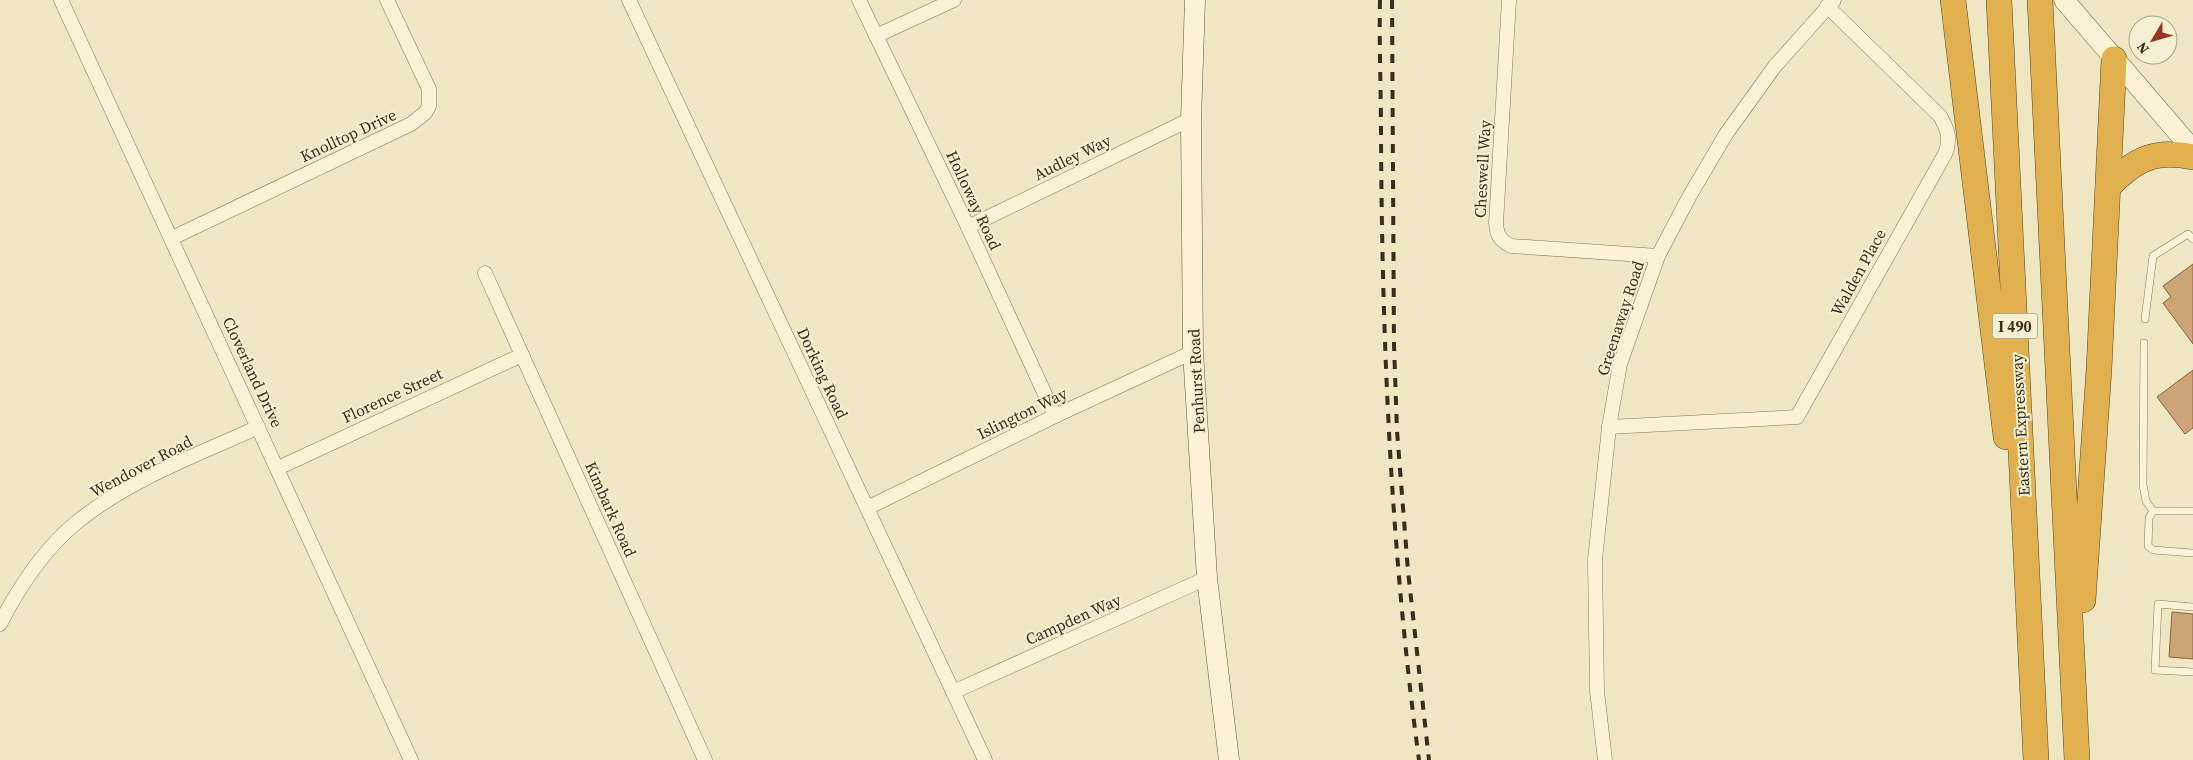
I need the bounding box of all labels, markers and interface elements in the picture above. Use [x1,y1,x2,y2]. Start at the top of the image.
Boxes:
north arrow [2128,15,2178,65]
text: N [2132,38,2154,58]
street label: Knolltop Drive [296,103,400,167]
street label: Cheswell Way [1468,119,1496,218]
street label: Audley Way [1030,129,1115,185]
street label: Holloway Road [941,147,1007,253]
street label: Walden Place [1825,225,1891,319]
street label: Greenaway Road [1591,258,1649,378]
street label: Cloverland Drive [218,313,288,431]
road number: I 490 [1992,314,2038,338]
street label: Dorking Road [792,324,854,422]
street label: Penhurst Road [1182,328,1210,434]
street label: Eastern Expressway [2005,353,2035,497]
street label: Florence Street [338,362,446,428]
street label: Islington Way [973,381,1071,444]
street label: Wendover Road [86,430,196,502]
street label: Kimbark Road [580,458,642,560]
street label: Campden Way [1022,588,1125,650]

